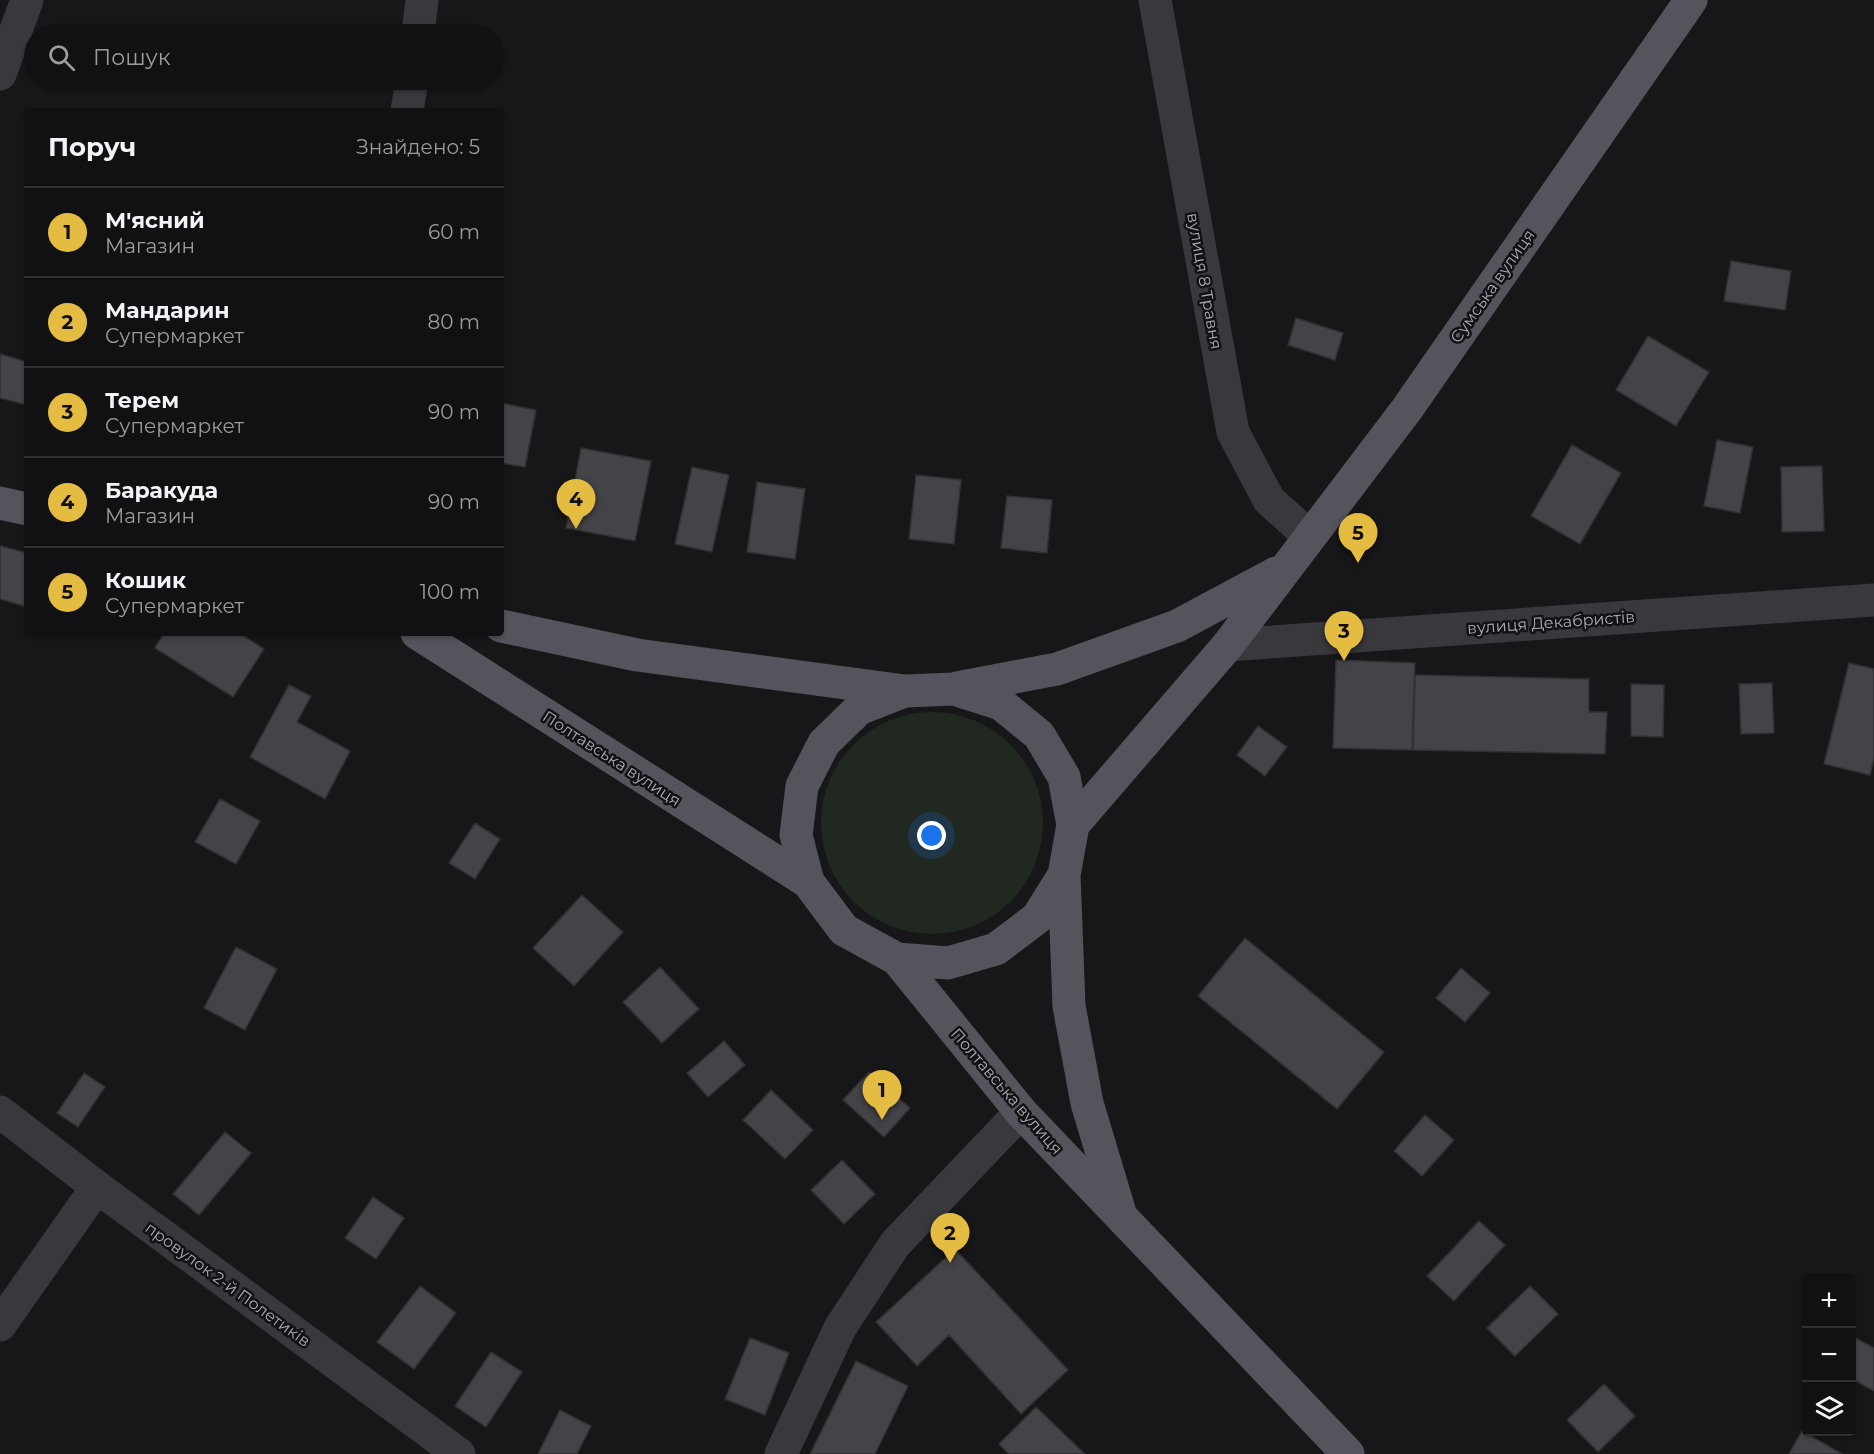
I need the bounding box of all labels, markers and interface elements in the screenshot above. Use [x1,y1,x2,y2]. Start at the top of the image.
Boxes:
search box [24,24,504,90]
icon: search [45,41,78,74]
text: Пошук [93,44,171,71]
text: Поруч [48,131,136,163]
text: Знайдено: 5 [356,135,480,159]
text: М'ясний [105,207,205,234]
street label: вулиця 8 Травня [1183,211,1226,351]
text: 1 [64,220,71,244]
text: 60 m [428,220,480,244]
street label: Сумська вулиця [1446,226,1539,347]
text: Магазин [105,234,195,258]
text: Мандарин [105,297,230,324]
text: 2 [62,310,73,334]
text: 80 m [428,310,480,334]
text: Супермаркет [105,324,244,348]
text: Терем [105,387,179,414]
text: 3 [62,400,73,424]
text: 90 m [428,400,480,424]
text: Супермаркет [105,414,244,438]
text: Баракуда [105,477,218,504]
pin: 4 [556,480,596,529]
text: 4 [61,490,74,514]
text: 90 m [428,490,480,514]
text: Магазин [105,504,195,528]
pin: 5 [1338,514,1378,563]
text: Кошик [105,567,186,594]
text: 5 [62,580,73,604]
text: 100 m [420,580,480,604]
text: Супермаркет [105,594,244,618]
street label: вулиця Декабристів [1467,607,1636,638]
pin: 3 [1324,612,1364,661]
street label: Полтавська вулиця [539,707,684,810]
your location [917,821,946,850]
street label: Полтавська вулиця [947,1024,1067,1158]
pin: 1 [862,1070,902,1120]
pin: 2 [930,1214,970,1263]
street label: провулок 2-й Полетиків [142,1218,314,1351]
map controls [1802,1274,1856,1436]
button: + [1802,1274,1856,1328]
button: − [1802,1328,1856,1382]
button: layers [1802,1382,1856,1436]

